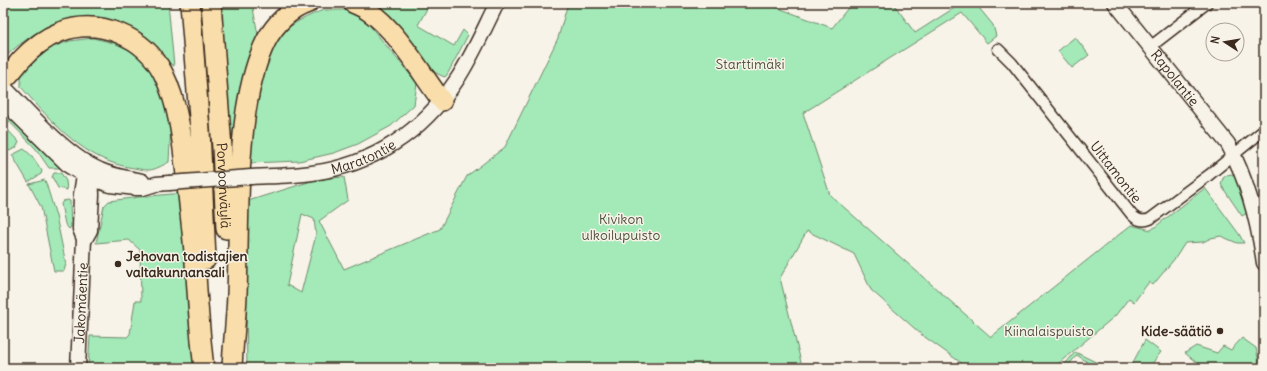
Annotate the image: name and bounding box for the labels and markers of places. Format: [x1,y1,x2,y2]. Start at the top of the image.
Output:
place label: Jehovan todistajien valtakunnansali [126,247,248,281]
marker: Jehovan todistajien valtakunnansali [113,259,123,269]
place label: Kide-säätiö [1141,322,1212,340]
marker: Kide-säätiö [1215,326,1225,336]

